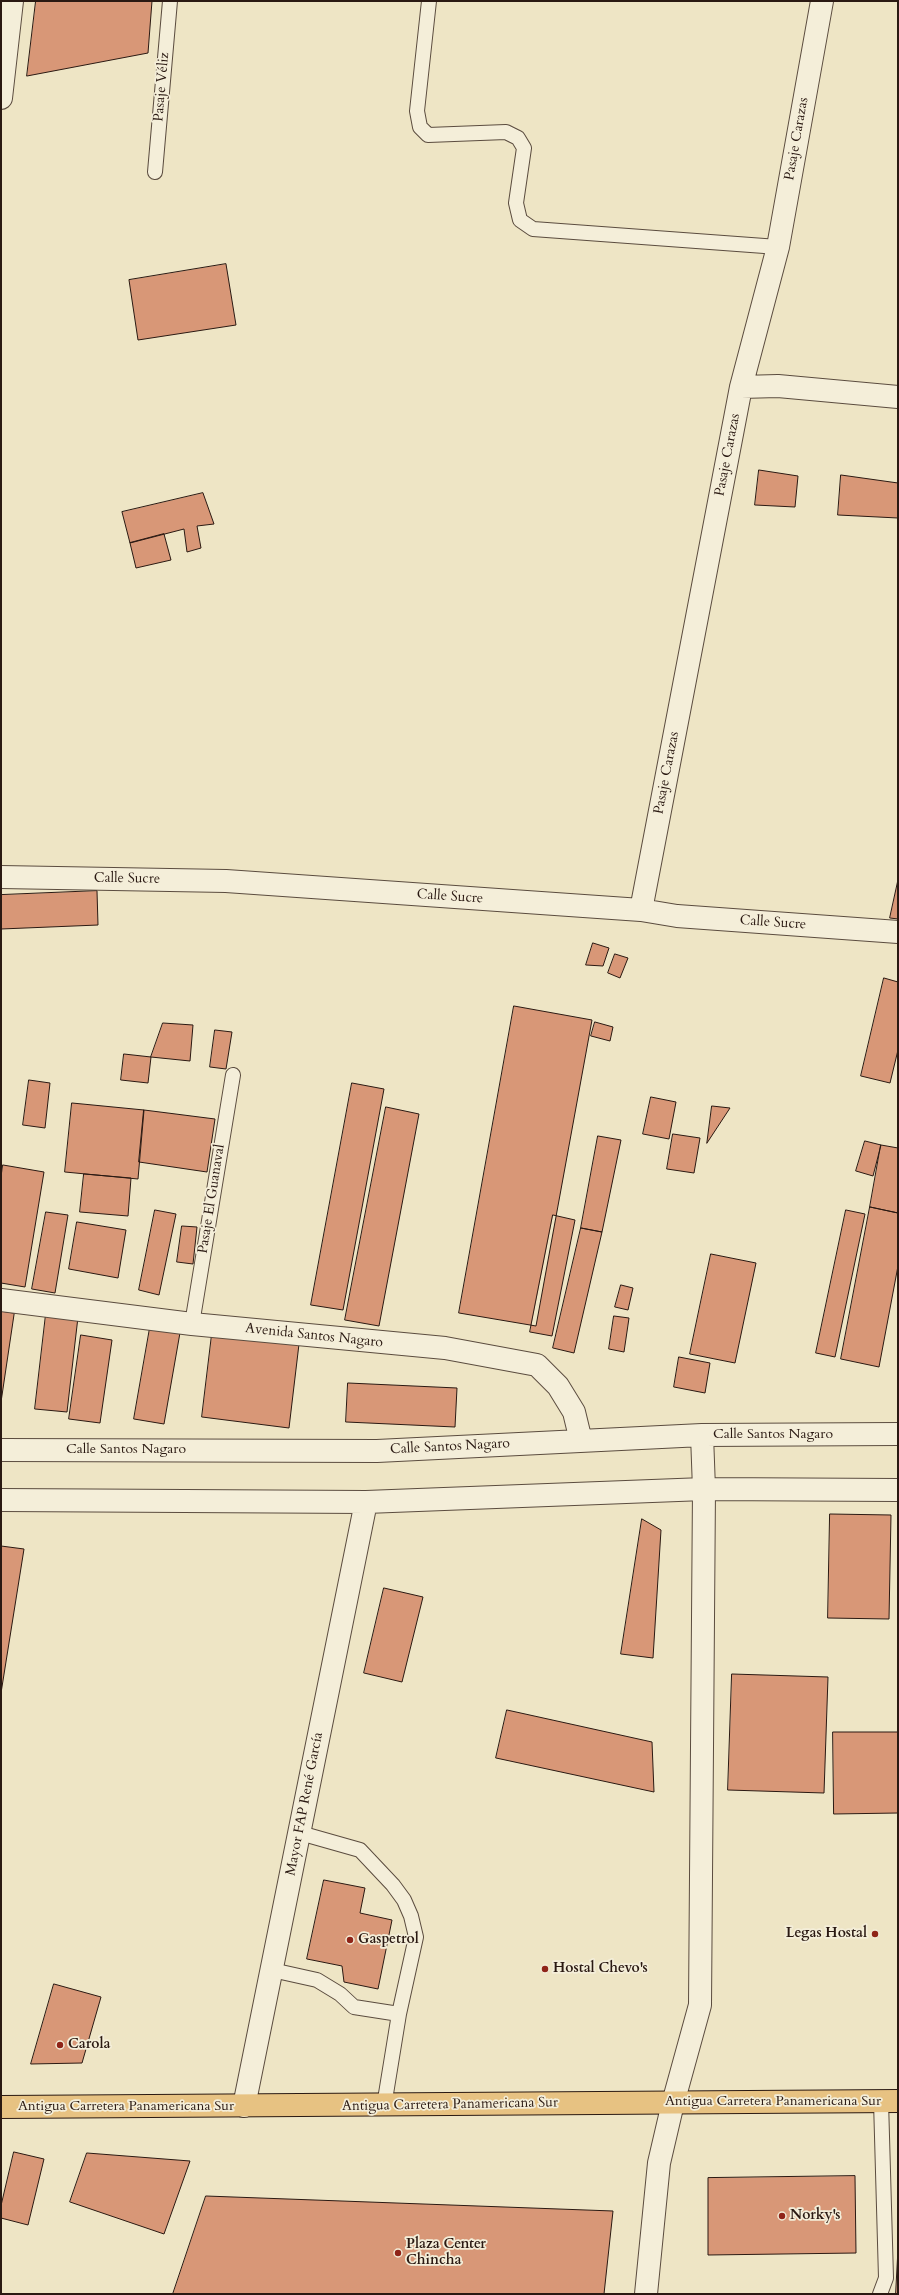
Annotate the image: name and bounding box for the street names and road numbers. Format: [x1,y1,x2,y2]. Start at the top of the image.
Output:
street label: Pasaje Véliz [151,52,173,122]
street label: Pasaje Carazas [781,96,813,182]
street label: Pasaje Carazas [712,412,744,498]
street label: Pasaje Carazas [651,730,683,816]
street label: Calle Sucre [94,870,160,888]
street label: Calle Sucre [416,886,484,908]
street label: Calle Sucre [739,912,807,934]
street label: Pasaje El Guanaval [195,1143,229,1255]
street label: Avenida Santos Nagaro [244,1320,384,1352]
street label: Calle Santos Nagaro [713,1427,833,1443]
street label: Calle Santos Nagaro [390,1435,510,1459]
street label: Calle Santos Nagaro [66,1442,186,1458]
street label: Mayor FAP René García [283,1731,327,1877]
street label: Antigua Carretera Panamericana Sur [665,2094,881,2110]
street label: Antigua Carretera Panamericana Sur [342,2095,558,2115]
street label: Antigua Carretera Panamericana Sur [18,2099,234,2115]

